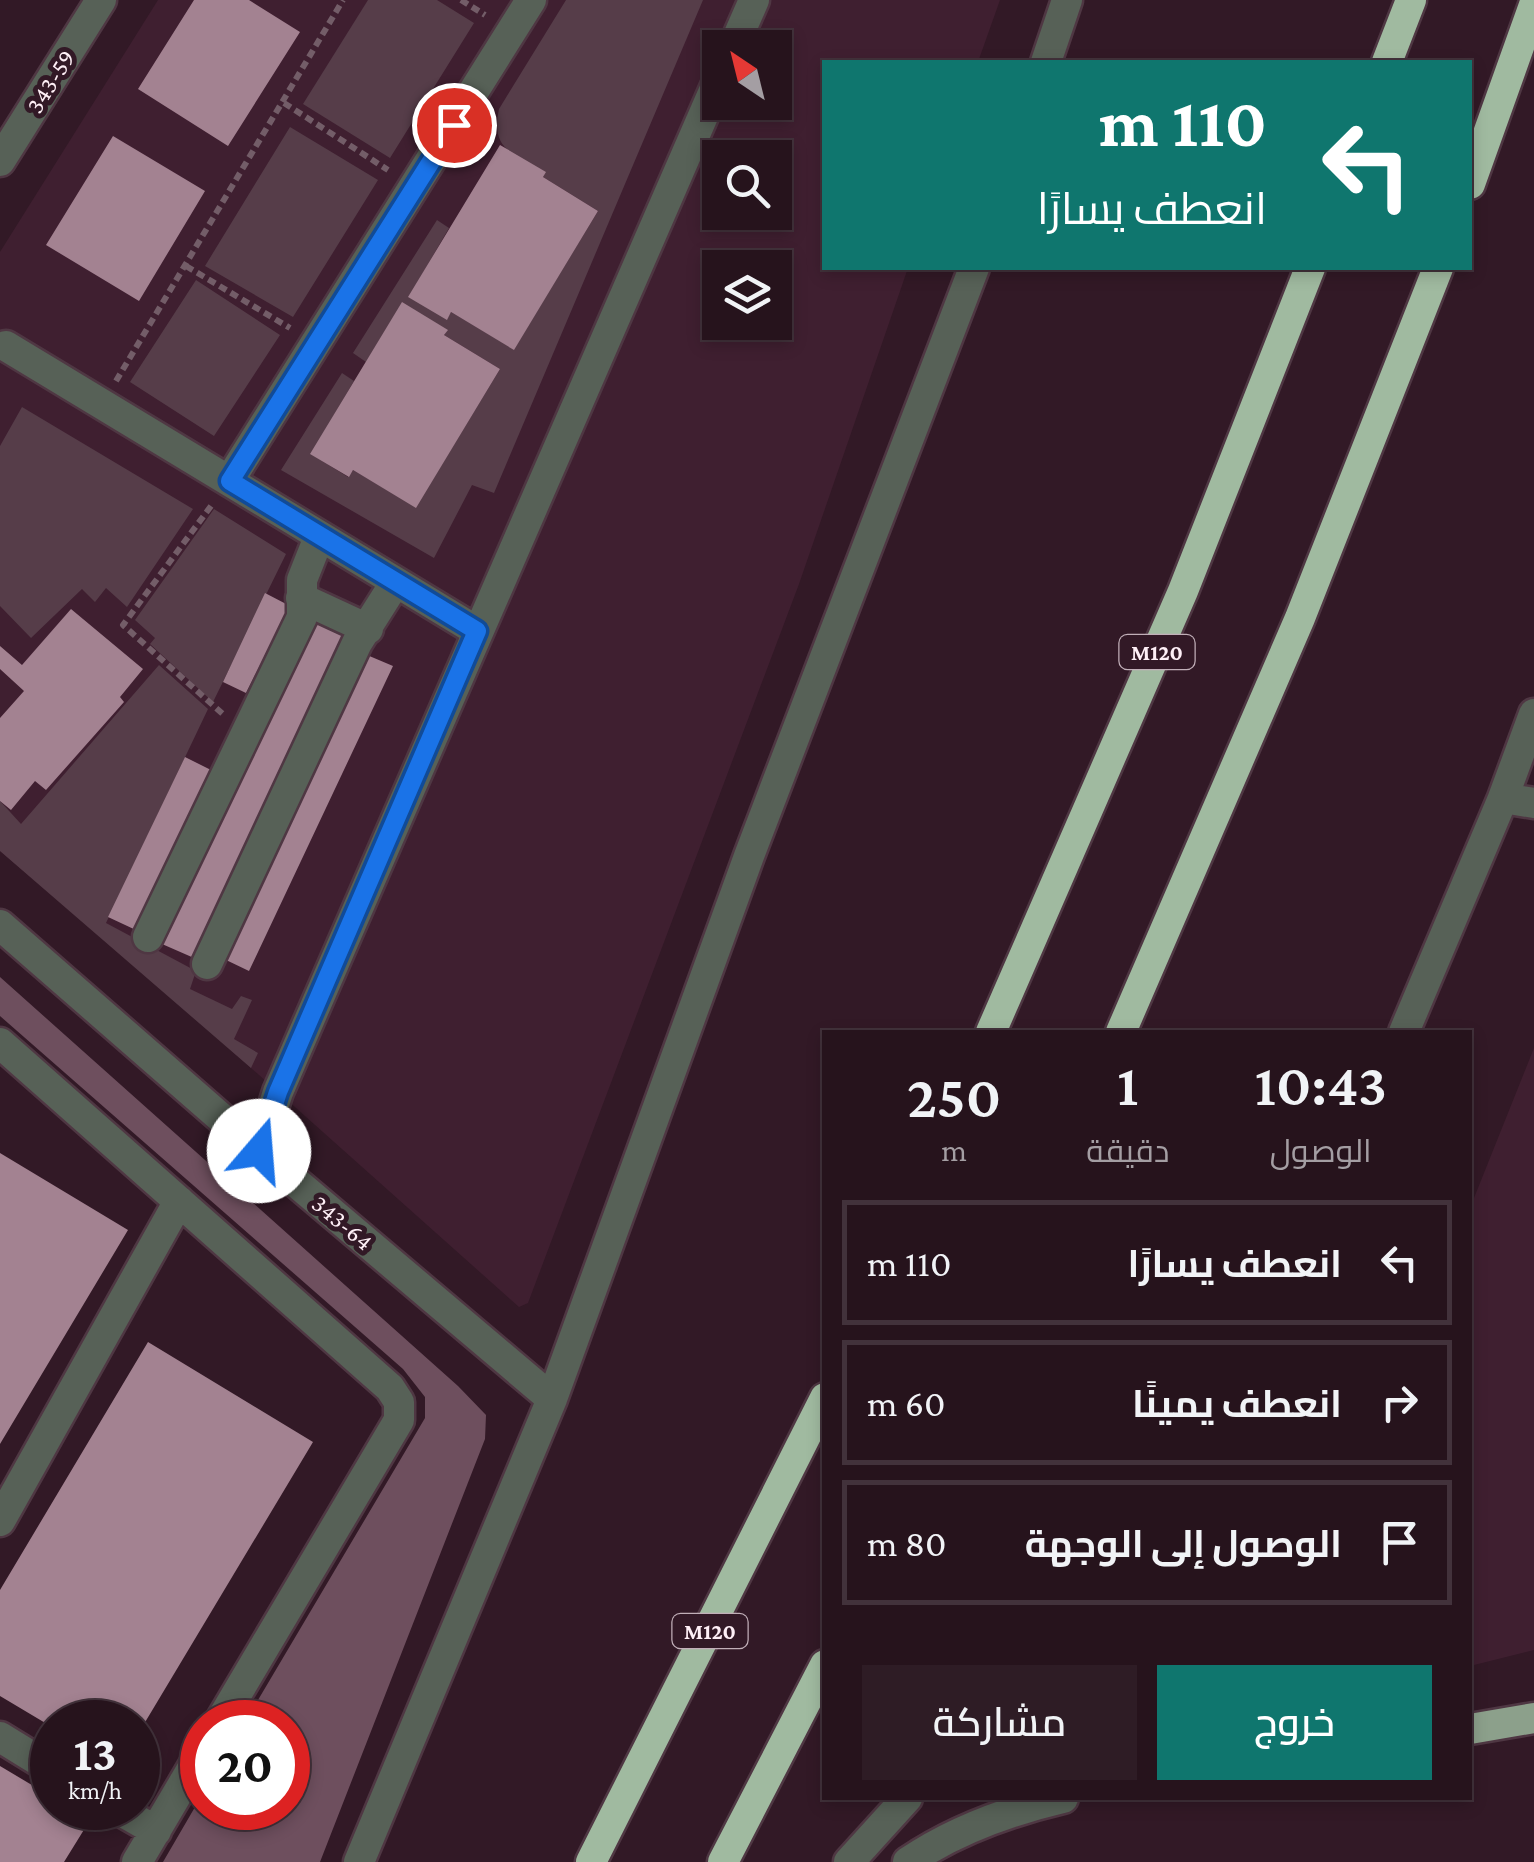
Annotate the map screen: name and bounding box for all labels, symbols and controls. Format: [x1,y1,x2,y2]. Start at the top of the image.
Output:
north arrow [702,30,792,120]
map controls [702,30,792,340]
street label: 343-59 [21,45,80,118]
pin [412,83,497,168]
text: 110 m [1099,83,1267,161]
icon: arrive [427,98,482,153]
icon: left [1302,100,1432,230]
button: search [702,140,792,230]
text: انعطف يسارًا [1037,184,1267,234]
button: layers [702,250,792,340]
road number: M120 [1120,635,1194,669]
text: 1 [1117,1051,1139,1118]
text: 10:43 [1254,1051,1387,1118]
text: 250 [907,1063,1001,1130]
position arrow [207,1099,311,1203]
text: m [941,1132,967,1168]
text: دقيقة [1086,1133,1169,1169]
text: الوصول [1270,1133,1372,1169]
street label: 343-64 [307,1189,378,1255]
icon: left [1372,1235,1427,1290]
text: 110 m [867,1242,951,1284]
text: انعطف يسارًا [1127,1243,1342,1285]
icon: right [1372,1375,1427,1430]
text: 60 m [867,1382,945,1424]
text: انعطف يمينًا [1132,1383,1342,1425]
icon: arrive [1372,1515,1427,1570]
text: 80 m [867,1522,947,1564]
text: الوصول إلى الوجهة [1025,1523,1342,1565]
road number: M120 [672,1614,748,1648]
button: مشاركة [862,1665,1137,1780]
button: خروج [1157,1665,1432,1780]
speed limit sign: 20 [180,1700,310,1830]
text: 13 [73,1725,117,1781]
text: km/h [68,1777,122,1804]

